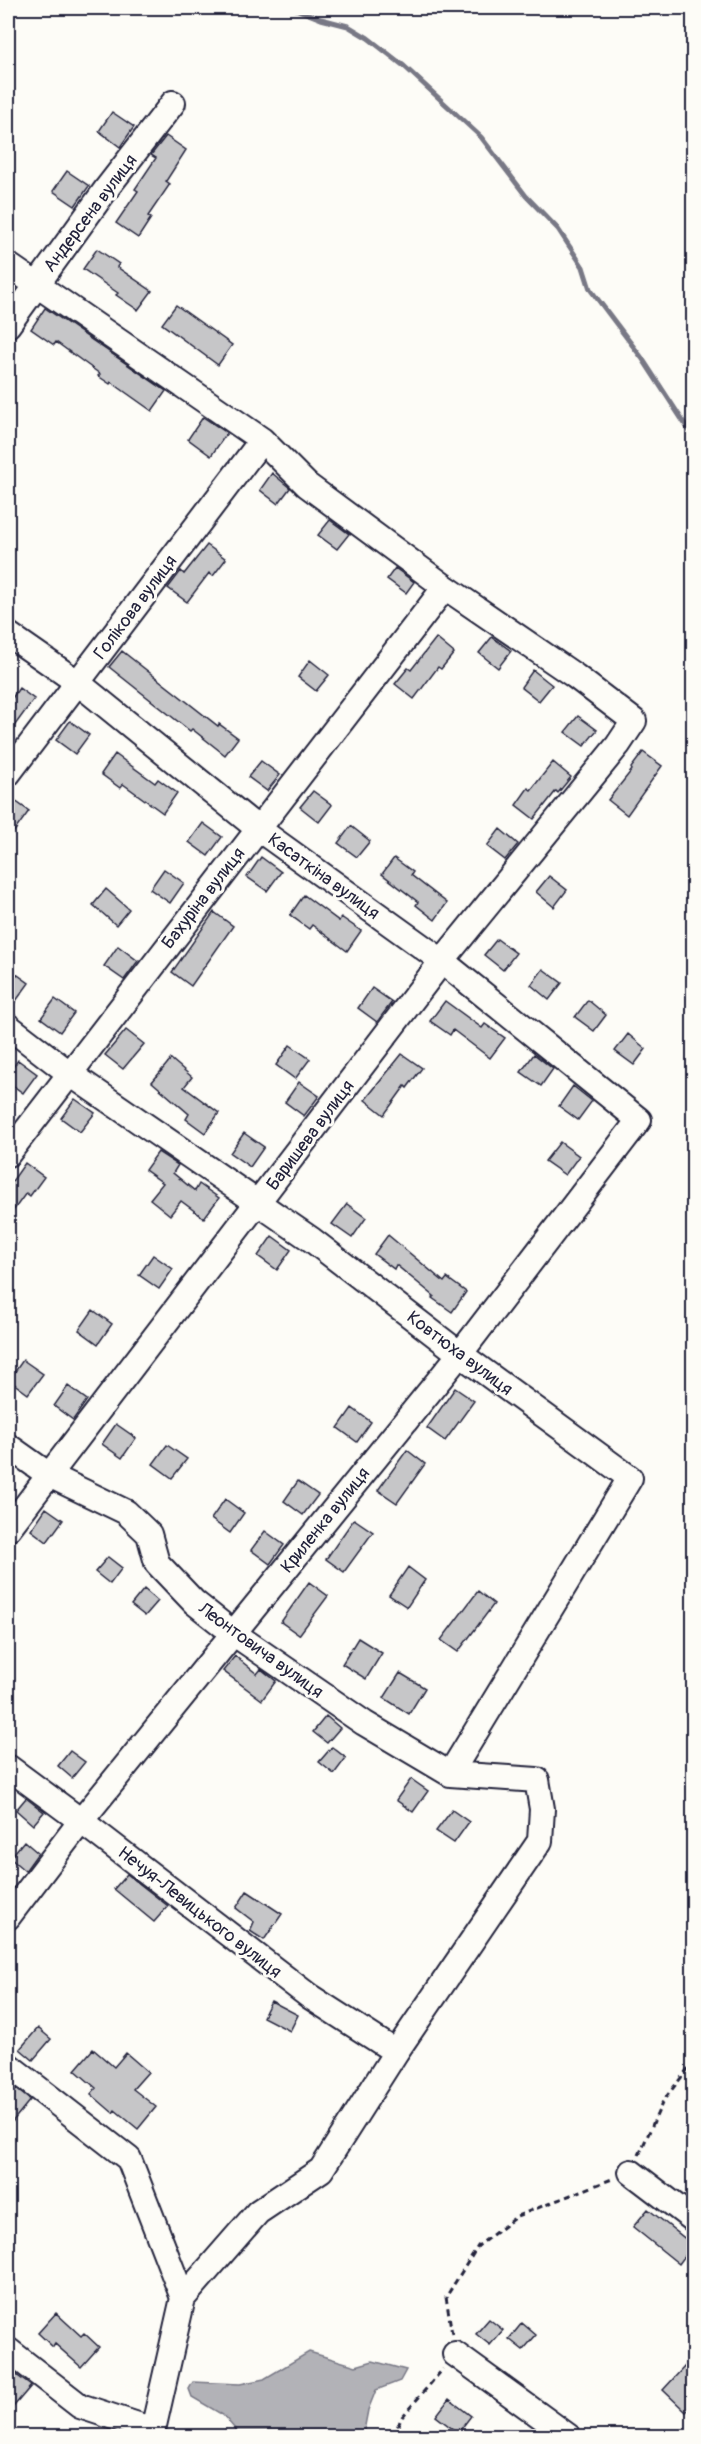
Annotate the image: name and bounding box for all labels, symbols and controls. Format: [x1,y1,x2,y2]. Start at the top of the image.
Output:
street label: Андерсена вулиця [39,150,142,277]
street label: Голікова вулиця [89,551,182,664]
street label: Касаткіна вулиця [263,828,384,925]
street label: Бахуріна вулиця [157,843,250,954]
street label: Баришева вулиця [261,1076,359,1195]
street label: Ковтюха вулиця [402,1306,517,1401]
street label: Криленка вулиця [276,1463,375,1578]
street label: Леонтовича вулиця [193,1597,328,1704]
street label: Нечуя-Левицького вулиця [113,1841,286,1984]

